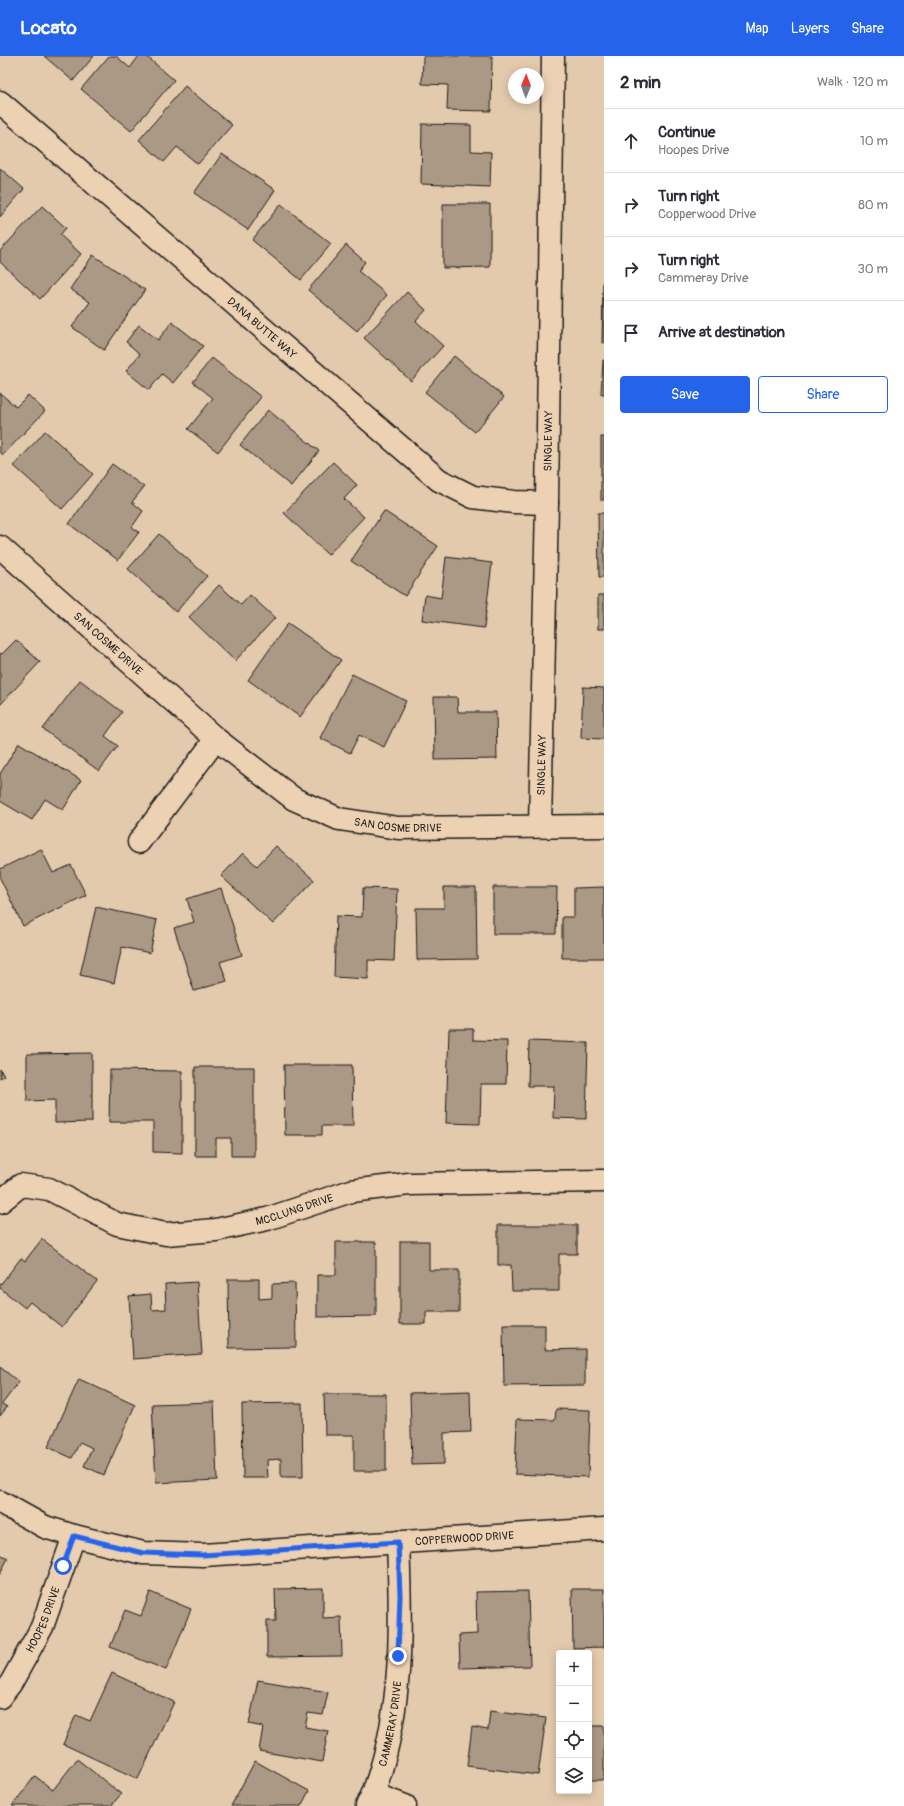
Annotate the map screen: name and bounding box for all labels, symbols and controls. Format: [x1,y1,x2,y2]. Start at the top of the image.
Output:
text: Locato [20,16,77,40]
text: Map [746,20,769,37]
text: Layers [791,20,829,37]
text: Share [851,20,884,37]
north arrow [508,68,544,104]
text: 2 min [620,72,661,93]
text: Walk · 120 m [817,74,888,90]
text: Continue [658,123,716,142]
icon: ahead [620,130,642,152]
text: 10 m [860,133,888,149]
text: Hoopes Drive [658,142,729,158]
text: Turn right [658,187,719,206]
icon: right [620,194,642,216]
text: 80 m [858,197,888,213]
text: Copperwood Drive [658,206,756,222]
text: Turn right [658,251,719,270]
icon: right [620,258,642,280]
text: 30 m [858,261,888,277]
text: Cammeray Drive [658,270,748,286]
street label: DANA BUTTE WAY [225,295,300,362]
icon: arrive [620,322,642,344]
text: Arrive at destination [658,323,785,342]
button: Save [620,376,750,413]
button: Share [758,376,888,413]
street label: SINGLE WAY [541,410,555,472]
street label: SAN COSME DRIVE [71,610,145,678]
street label: SINGLE WAY [535,734,549,796]
street label: SAN COSME DRIVE [353,815,442,835]
street label: MCCLUNG DRIVE [254,1191,335,1228]
street label: COPPERWOOD DRIVE [415,1529,515,1548]
route start [54,1557,72,1575]
street label: HOOPES DRIVE [23,1585,63,1655]
route end [389,1647,407,1665]
map controls [556,1650,592,1794]
button: + [556,1650,592,1686]
street label: CAMMERAY DRIVE [376,1680,404,1768]
button: − [556,1686,592,1722]
button: locate [556,1722,592,1758]
button: layers [556,1758,592,1794]

